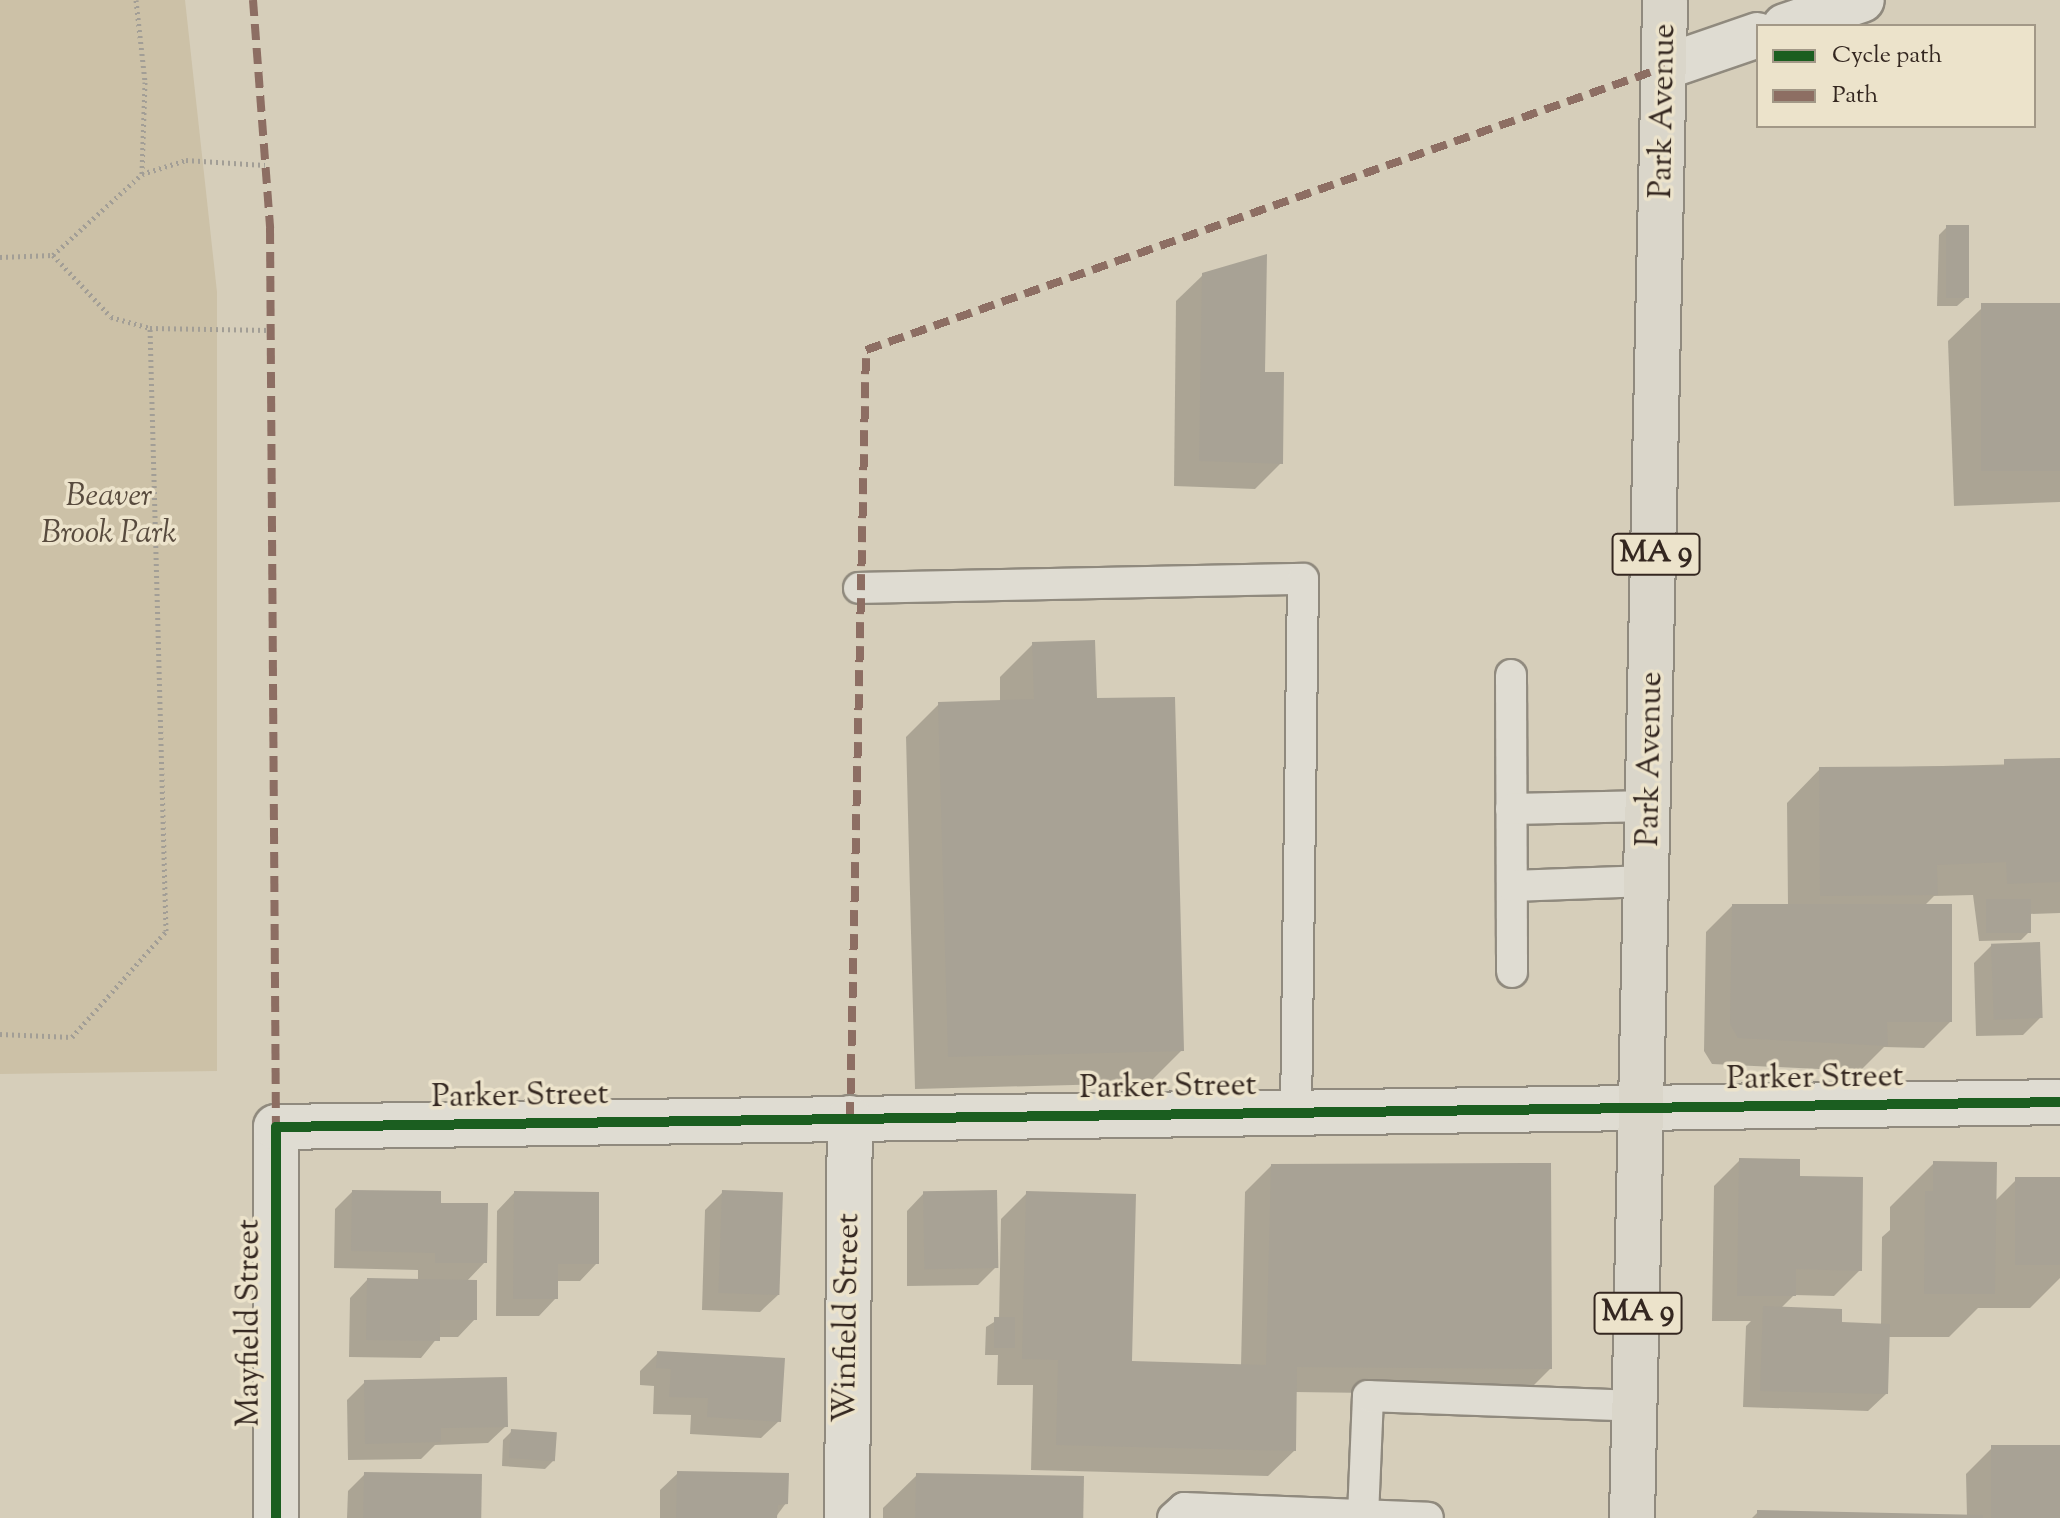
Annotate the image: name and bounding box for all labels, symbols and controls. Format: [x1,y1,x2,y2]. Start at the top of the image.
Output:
street label: Park Avenue [1643,23,1685,199]
legend [1756,24,2036,128]
text: Cycle path [1832,39,1942,73]
text: Path [1832,79,1878,113]
park label: Beaver Brook Park [41,479,177,554]
road number: MA 9 [1610,528,1702,580]
street label: Park Avenue [1630,671,1672,847]
street label: Parker Street [1726,1058,1904,1100]
street label: Parker Street [1079,1067,1257,1109]
street label: Parker Street [431,1076,609,1118]
street label: Winfield Street [827,1213,869,1423]
street label: Mayfield Street [231,1219,269,1427]
road number: MA 9 [1592,1287,1684,1339]

